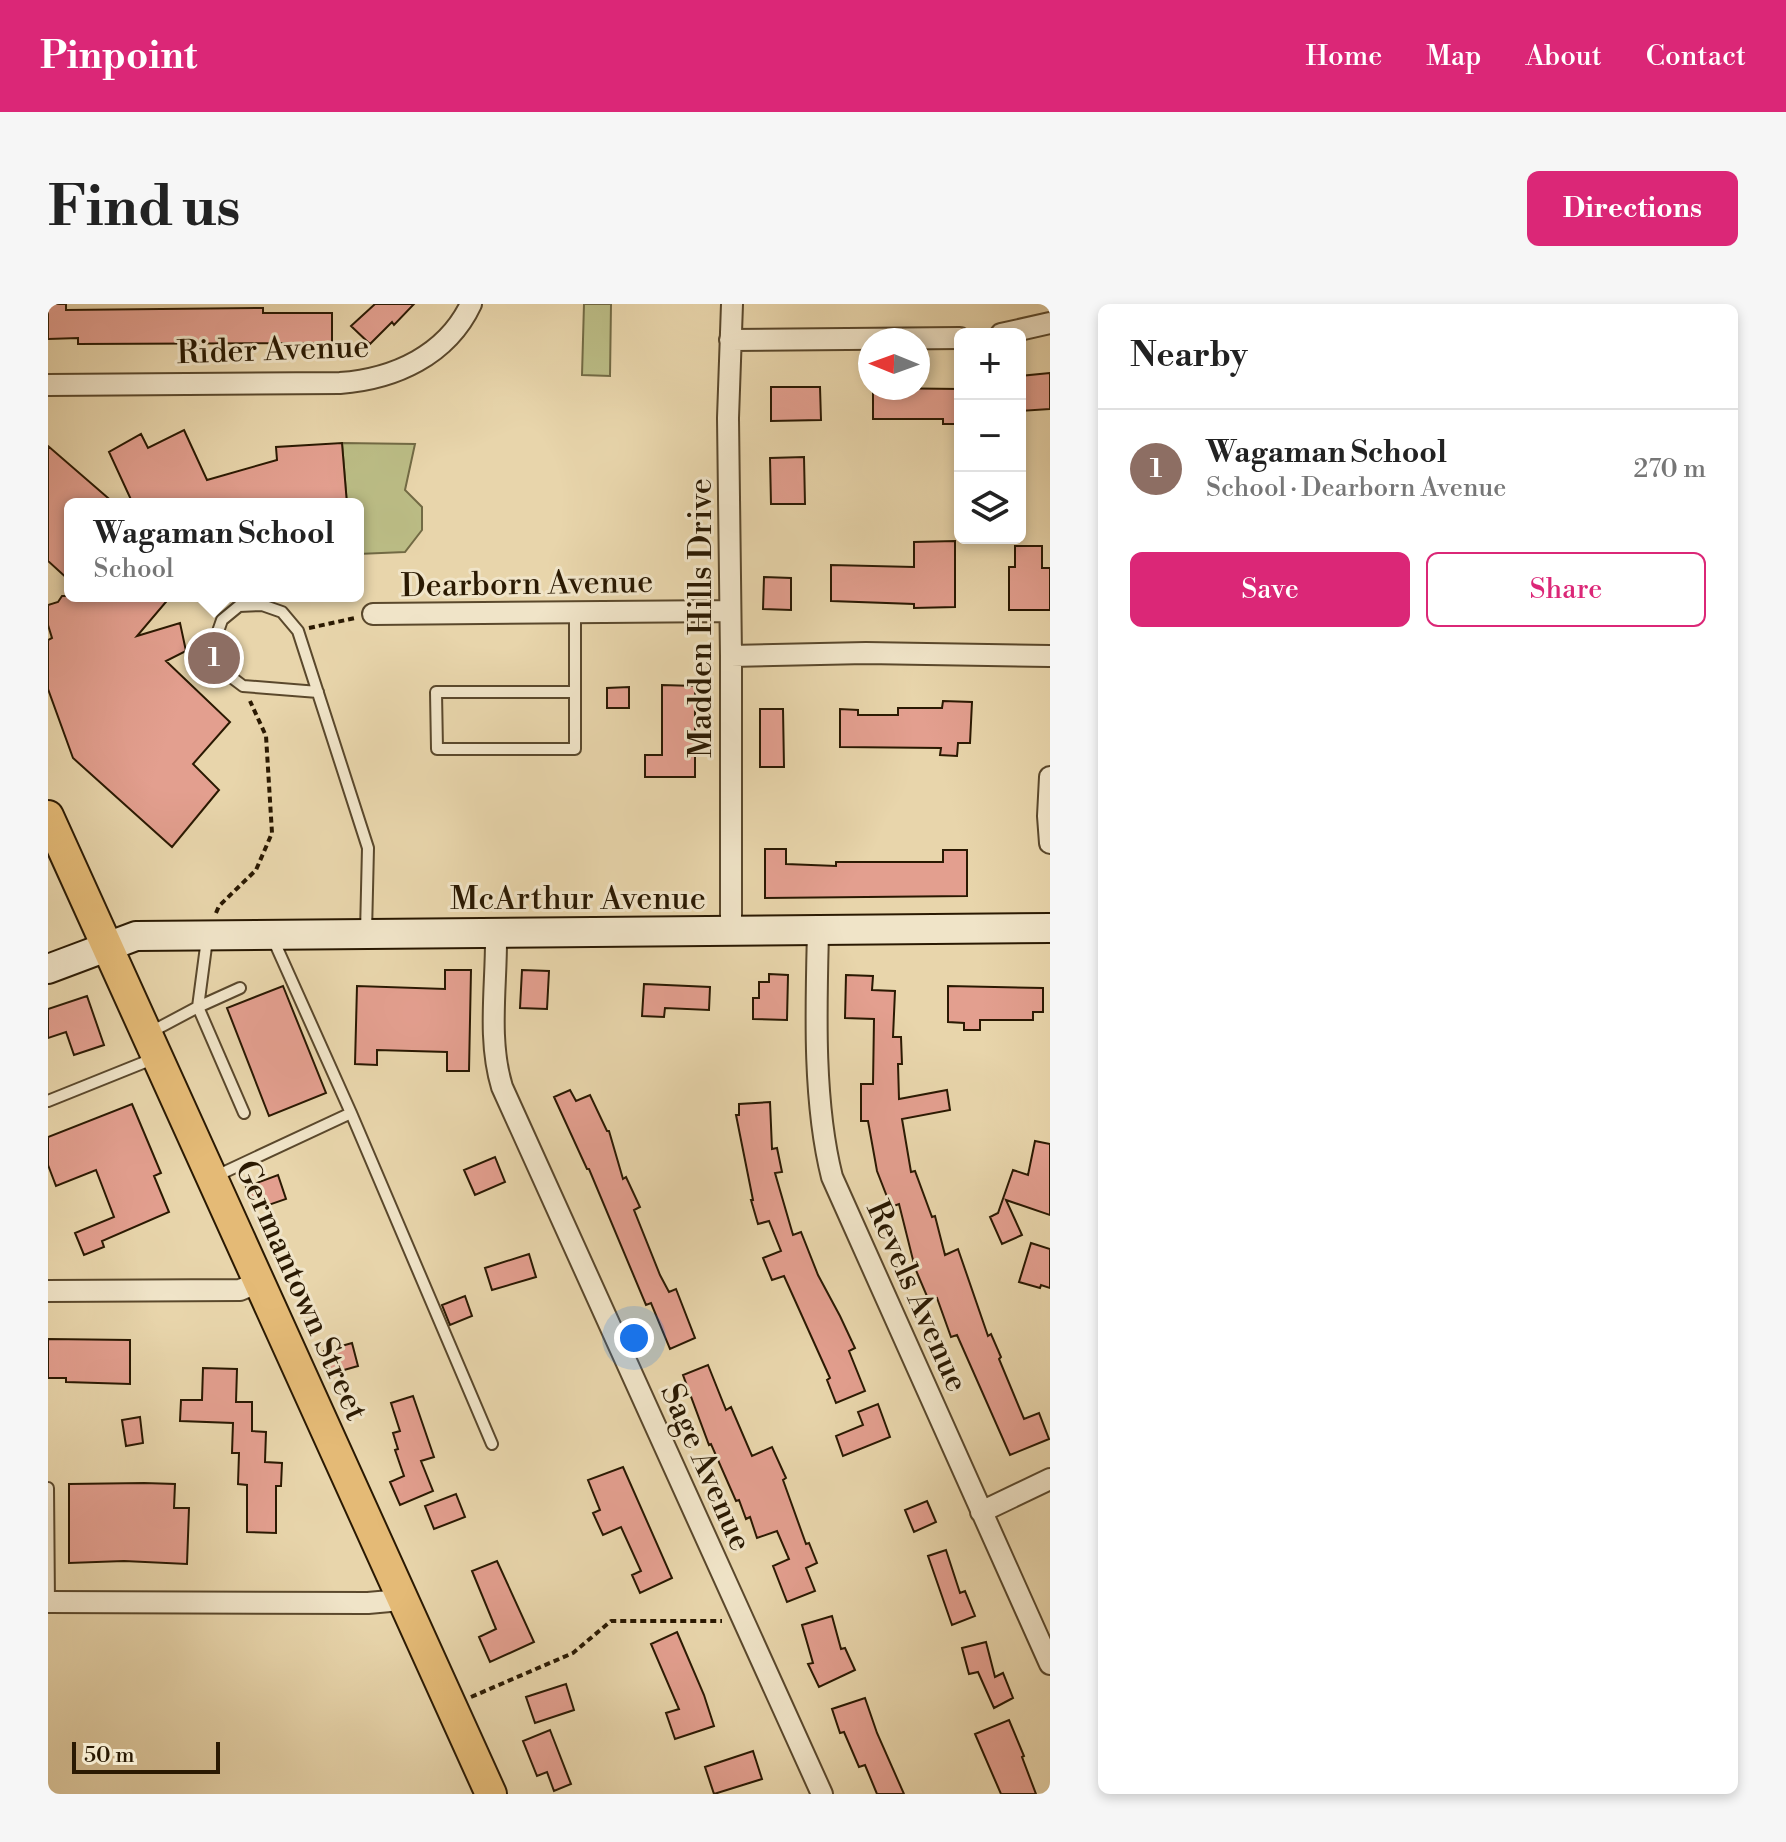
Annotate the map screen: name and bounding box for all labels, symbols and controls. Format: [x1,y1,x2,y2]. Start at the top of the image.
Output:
text: Pinpoint [40,33,197,80]
text: Home [1306,39,1382,74]
text: Map [1426,39,1481,74]
text: About [1525,39,1602,74]
text: Contact [1646,39,1746,74]
button: Directions [1527,171,1738,246]
text: Find us [48,173,241,243]
street label: Rider Avenue [176,327,370,373]
north arrow [858,328,930,400]
map controls [954,328,1026,544]
button: + [954,328,1026,400]
text: Nearby [1130,335,1248,377]
button: − [954,400,1026,472]
text: Wagaman School [1206,434,1447,472]
text: 1 [1150,453,1162,485]
text: 270 m [1633,453,1706,485]
button: layers [954,472,1026,544]
text: School · Dearborn Avenue [1206,472,1506,504]
street label: Madden Hills Drive [681,478,721,758]
popup [64,498,364,602]
text: Wagaman School [94,515,334,553]
button: Save [1130,552,1410,627]
button: Share [1426,552,1706,627]
text: School [94,553,174,585]
street label: Dearborn Avenue [400,562,654,606]
pin: 1 [188,628,240,688]
street label: McArthur Avenue [450,879,706,919]
street label: Germantown Street [226,1154,376,1427]
street label: Revels Avenue [857,1195,977,1398]
your location [614,1318,654,1358]
street label: Sage Avenue [651,1378,761,1557]
scale bar [72,1738,220,1774]
text: 50 m [84,1742,135,1769]

